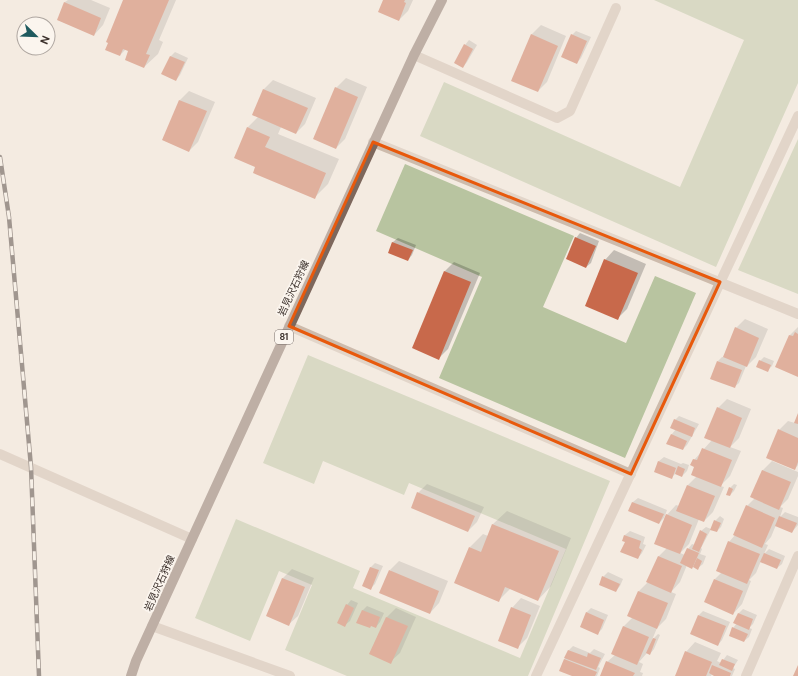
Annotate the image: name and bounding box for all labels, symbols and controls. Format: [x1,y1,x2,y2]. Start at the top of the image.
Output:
north arrow [16,16,56,56]
text: N [37,33,53,46]
street label: 岩見沢石狩線 [275,258,312,318]
road number: 81 [275,330,293,344]
street label: 岩見沢石狩線 [141,553,178,613]

